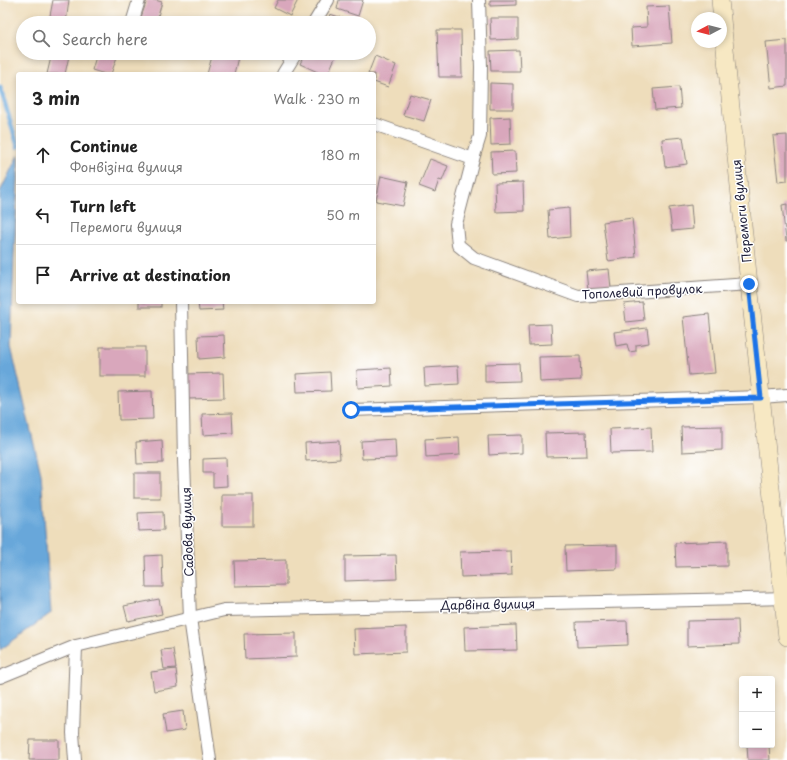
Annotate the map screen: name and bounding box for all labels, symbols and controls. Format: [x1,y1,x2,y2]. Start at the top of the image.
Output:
north arrow [691,12,727,48]
search box [16,16,376,60]
icon: search [30,27,52,49]
text: Search here [62,27,148,50]
text: 3 min [32,85,80,111]
text: Walk · 230 m [273,89,360,108]
text: Continue [70,134,138,157]
icon: ahead [32,144,54,166]
text: 180 m [321,145,360,164]
text: Фонвізіна вулиця [70,157,183,176]
street label: Перемоги вулиця [727,159,755,263]
text: Turn left [70,194,136,217]
icon: left [32,204,54,226]
text: 50 m [326,205,360,224]
text: Перемоги вулиця [70,217,182,236]
text: Arrive at destination [70,263,231,286]
icon: arrive [32,264,54,286]
route end [740,275,758,293]
street label: Тополевий провулок [581,279,704,303]
route start [342,401,360,419]
street label: Садова вулиця [176,487,198,577]
street label: Дарвіна вулиця [440,594,535,614]
map controls [739,676,775,748]
button: + [739,676,775,712]
button: − [739,712,775,748]

